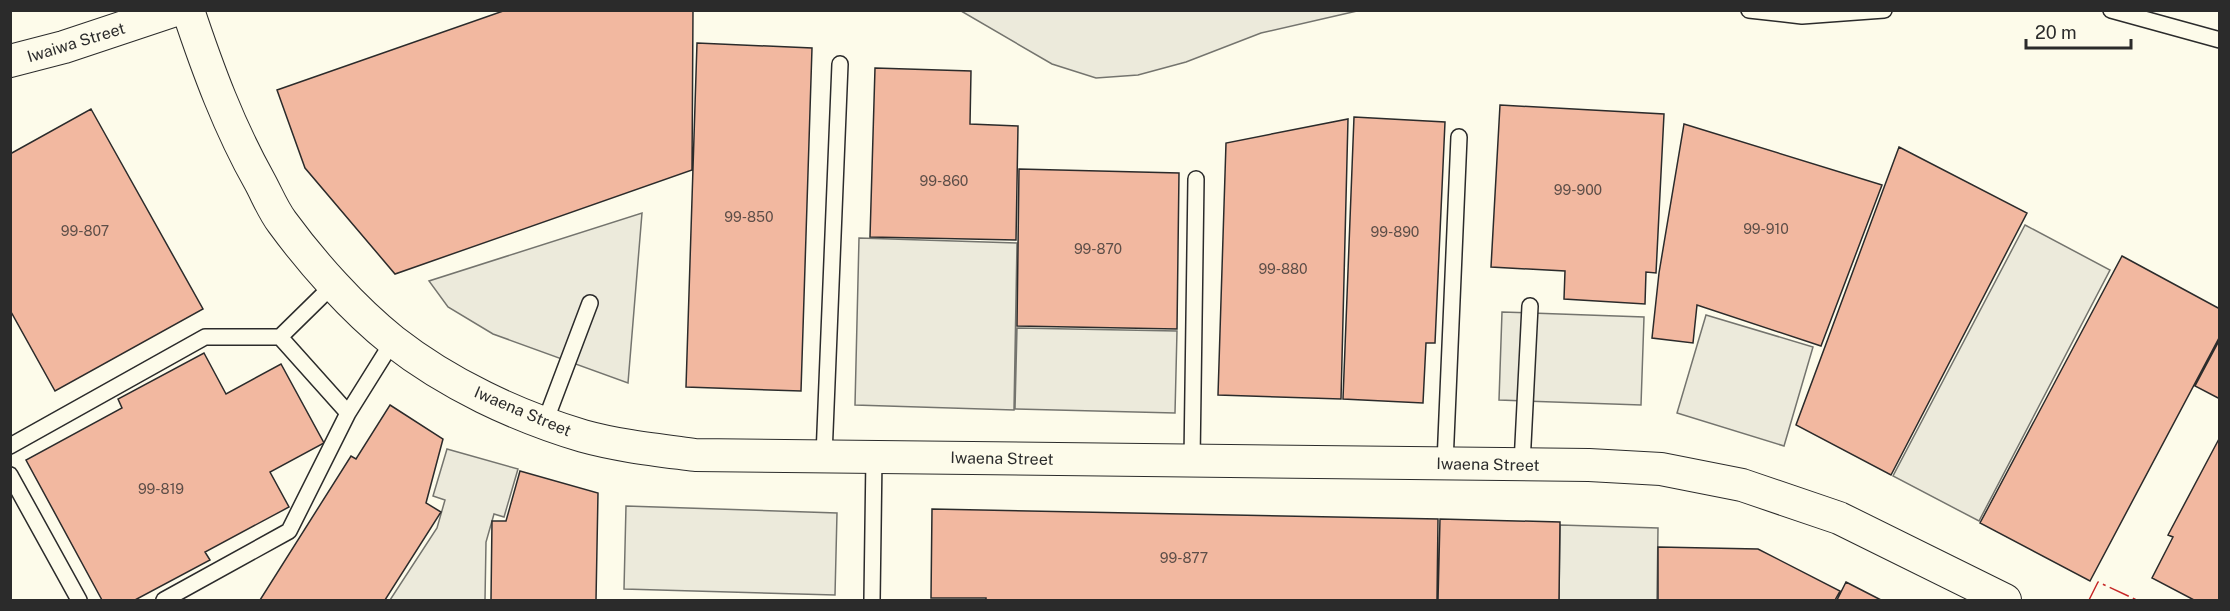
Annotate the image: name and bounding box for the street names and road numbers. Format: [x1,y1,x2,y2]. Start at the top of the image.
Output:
street label: Iwaiwa Street [25,19,127,66]
street label: Iwaena Street [471,383,574,440]
street label: Iwaena Street [950,448,1054,469]
street label: Iwaena Street [1436,454,1540,475]

